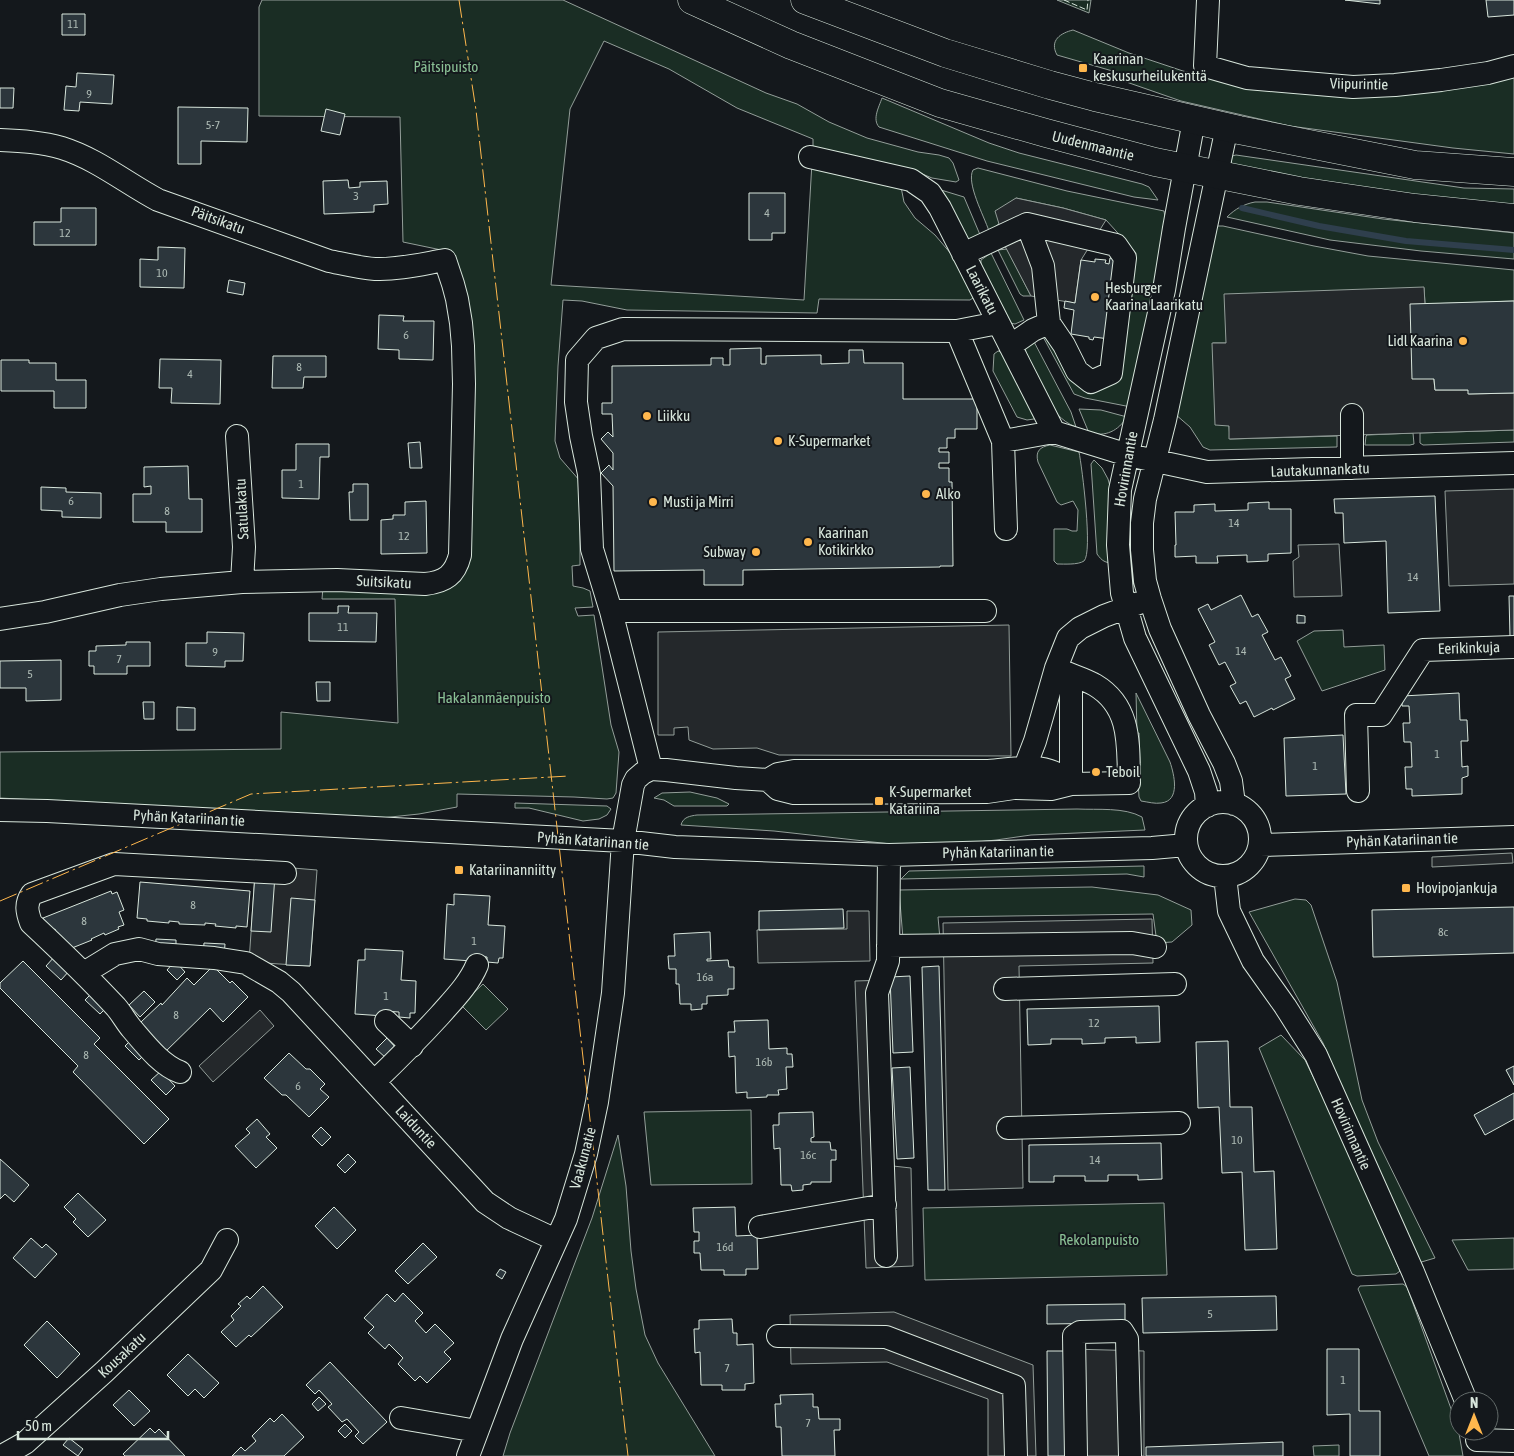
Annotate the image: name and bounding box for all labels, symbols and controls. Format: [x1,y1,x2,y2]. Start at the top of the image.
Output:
house number: 11 [67,17,79,31]
place label: Kaarinan keskusurheilukenttä [1093,50,1207,84]
park label: Päitsipuisto [414,58,478,75]
marker: Kaarinan keskusurheilukenttä [1077,62,1089,74]
street label: Viipurintie [1330,74,1389,93]
house number: 9 [86,87,92,101]
house number: 5-7 [206,118,220,132]
street label: Uudenmaantie [1050,127,1136,164]
house number: 3 [353,189,359,203]
street label: Päitsikatu [189,202,247,237]
house number: 4 [764,206,770,220]
house number: 12 [59,226,71,240]
street label: Laarikatu [963,262,1002,317]
house number: 10 [156,266,168,280]
place label: Hesburger Kaarina Laarikatu [1105,279,1203,313]
marker: Hesburger Kaarina Laarikatu [1089,291,1101,303]
house number: 6 [403,328,409,342]
place label: Lidl Kaarina [1387,332,1453,349]
marker: Lidl Kaarina [1457,335,1469,347]
house number: 8 [296,360,302,374]
house number: 4 [187,367,193,381]
place label: Liikku [657,407,690,424]
marker: Liikku [641,410,653,422]
street label: Hovirinnantie [1110,430,1141,508]
place label: K-Supermarket [788,432,871,449]
marker: K-Supermarket [772,435,784,447]
street label: Lautakunnankatu [1270,459,1370,480]
house number: 1 [298,477,304,491]
street label: Satulakatu [231,478,252,540]
place label: Alko [936,485,961,502]
marker: Alko [920,488,932,500]
place label: Musti ja Mirri [663,493,734,510]
house number: 6 [68,494,74,508]
marker: Musti ja Mirri [647,496,659,508]
house number: 8 [164,504,170,518]
house number: 14 [1228,516,1240,530]
place label: Kaarinan Kotikirkko [818,524,874,558]
house number: 12 [398,529,410,543]
marker: Kaarinan Kotikirkko [802,536,814,548]
place label: Subway [704,543,746,560]
marker: Subway [750,546,762,558]
house number: 14 [1407,570,1419,584]
street label: Suitsikatu [356,572,412,591]
house number: 11 [337,620,349,634]
street label: Eerikinkuja [1438,638,1500,657]
house number: 14 [1235,644,1247,658]
house number: 9 [212,645,218,659]
house number: 7 [116,652,122,666]
house number: 5 [27,667,33,681]
park label: Hakalanmäenpuisto [437,689,551,706]
house number: 1 [1434,747,1440,761]
house number: 1 [1312,759,1318,773]
place label: Teboil [1106,763,1140,780]
marker: Teboil [1090,766,1102,778]
place label: K-Supermarket Katariina [889,783,972,817]
marker: K-Supermarket Katariina [873,795,885,807]
street label: Pyhän Katariinan tie [133,806,246,829]
street label: Pyhän Katariinan tie [537,828,650,853]
street label: Pyhän Katariinan tie [1346,829,1458,850]
street label: Pyhän Katariinan tie [942,842,1054,861]
place label: Katariinanniitty [469,861,556,878]
marker: Katariinanniitty [453,864,465,876]
place label: Hovipojankuja [1416,879,1497,896]
marker: Hovipojankuja [1400,882,1412,894]
house number: 8 [190,898,196,912]
house number: 8 [81,914,87,928]
house number: 8c [1438,925,1449,939]
house number: 1 [471,934,477,948]
house number: 16a [697,970,713,984]
house number: 1 [383,989,389,1003]
house number: 8 [173,1008,179,1022]
house number: 12 [1088,1016,1100,1030]
house number: 8 [83,1048,89,1062]
house number: 16b [756,1055,773,1069]
house number: 6 [295,1079,301,1093]
street label: Hovirinnantie [1328,1095,1375,1172]
street label: Laiduntie [392,1102,441,1152]
street label: Vaakunatie [566,1125,599,1191]
house number: 10 [1231,1133,1243,1147]
house number: 16c [800,1148,816,1162]
house number: 14 [1089,1153,1101,1167]
park label: Rekolanpuisto [1059,1231,1139,1248]
house number: 16d [717,1240,733,1254]
house number: 5 [1207,1307,1213,1321]
street label: Kousakatu [94,1328,149,1381]
house number: 7 [724,1361,730,1375]
house number: 1 [1340,1373,1346,1387]
north arrow [1449,1391,1499,1441]
text: N [1470,1395,1478,1411]
scale bar [18,1408,168,1440]
house number: 7 [805,1416,811,1430]
text: 50 m [25,1417,52,1434]

